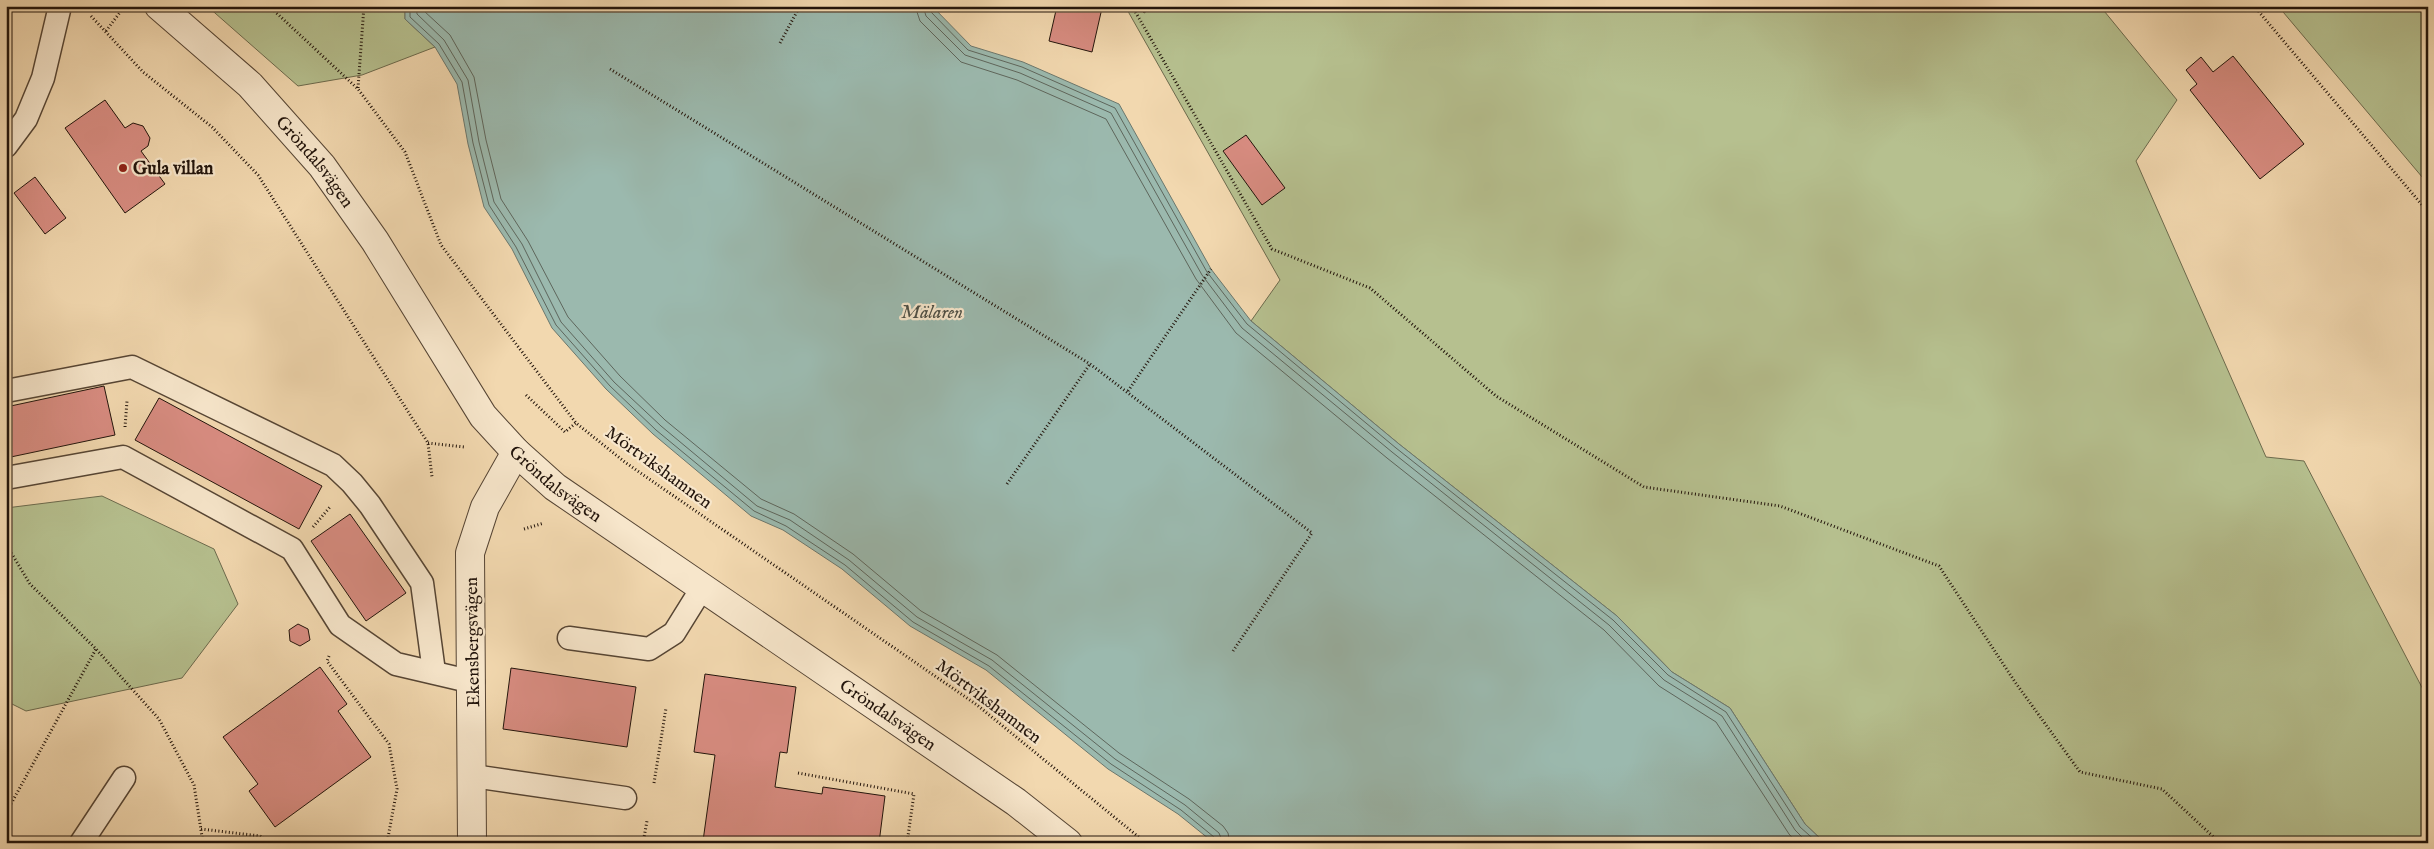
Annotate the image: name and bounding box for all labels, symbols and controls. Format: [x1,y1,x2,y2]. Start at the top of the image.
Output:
street label: Gröndalsvägen [270,112,358,213]
place label: Gula villan [133,158,214,181]
marker: Gula villan [117,162,129,174]
water label: Mälaren [901,301,963,325]
street label: Mörtvikshamnen [600,422,716,515]
street label: Gröndalsvägen [503,441,606,529]
street label: Ekensbergsvägen [461,576,486,707]
street label: Mörtvikshamnen [931,655,1046,750]
street label: Gröndalsvägen [834,675,940,757]

